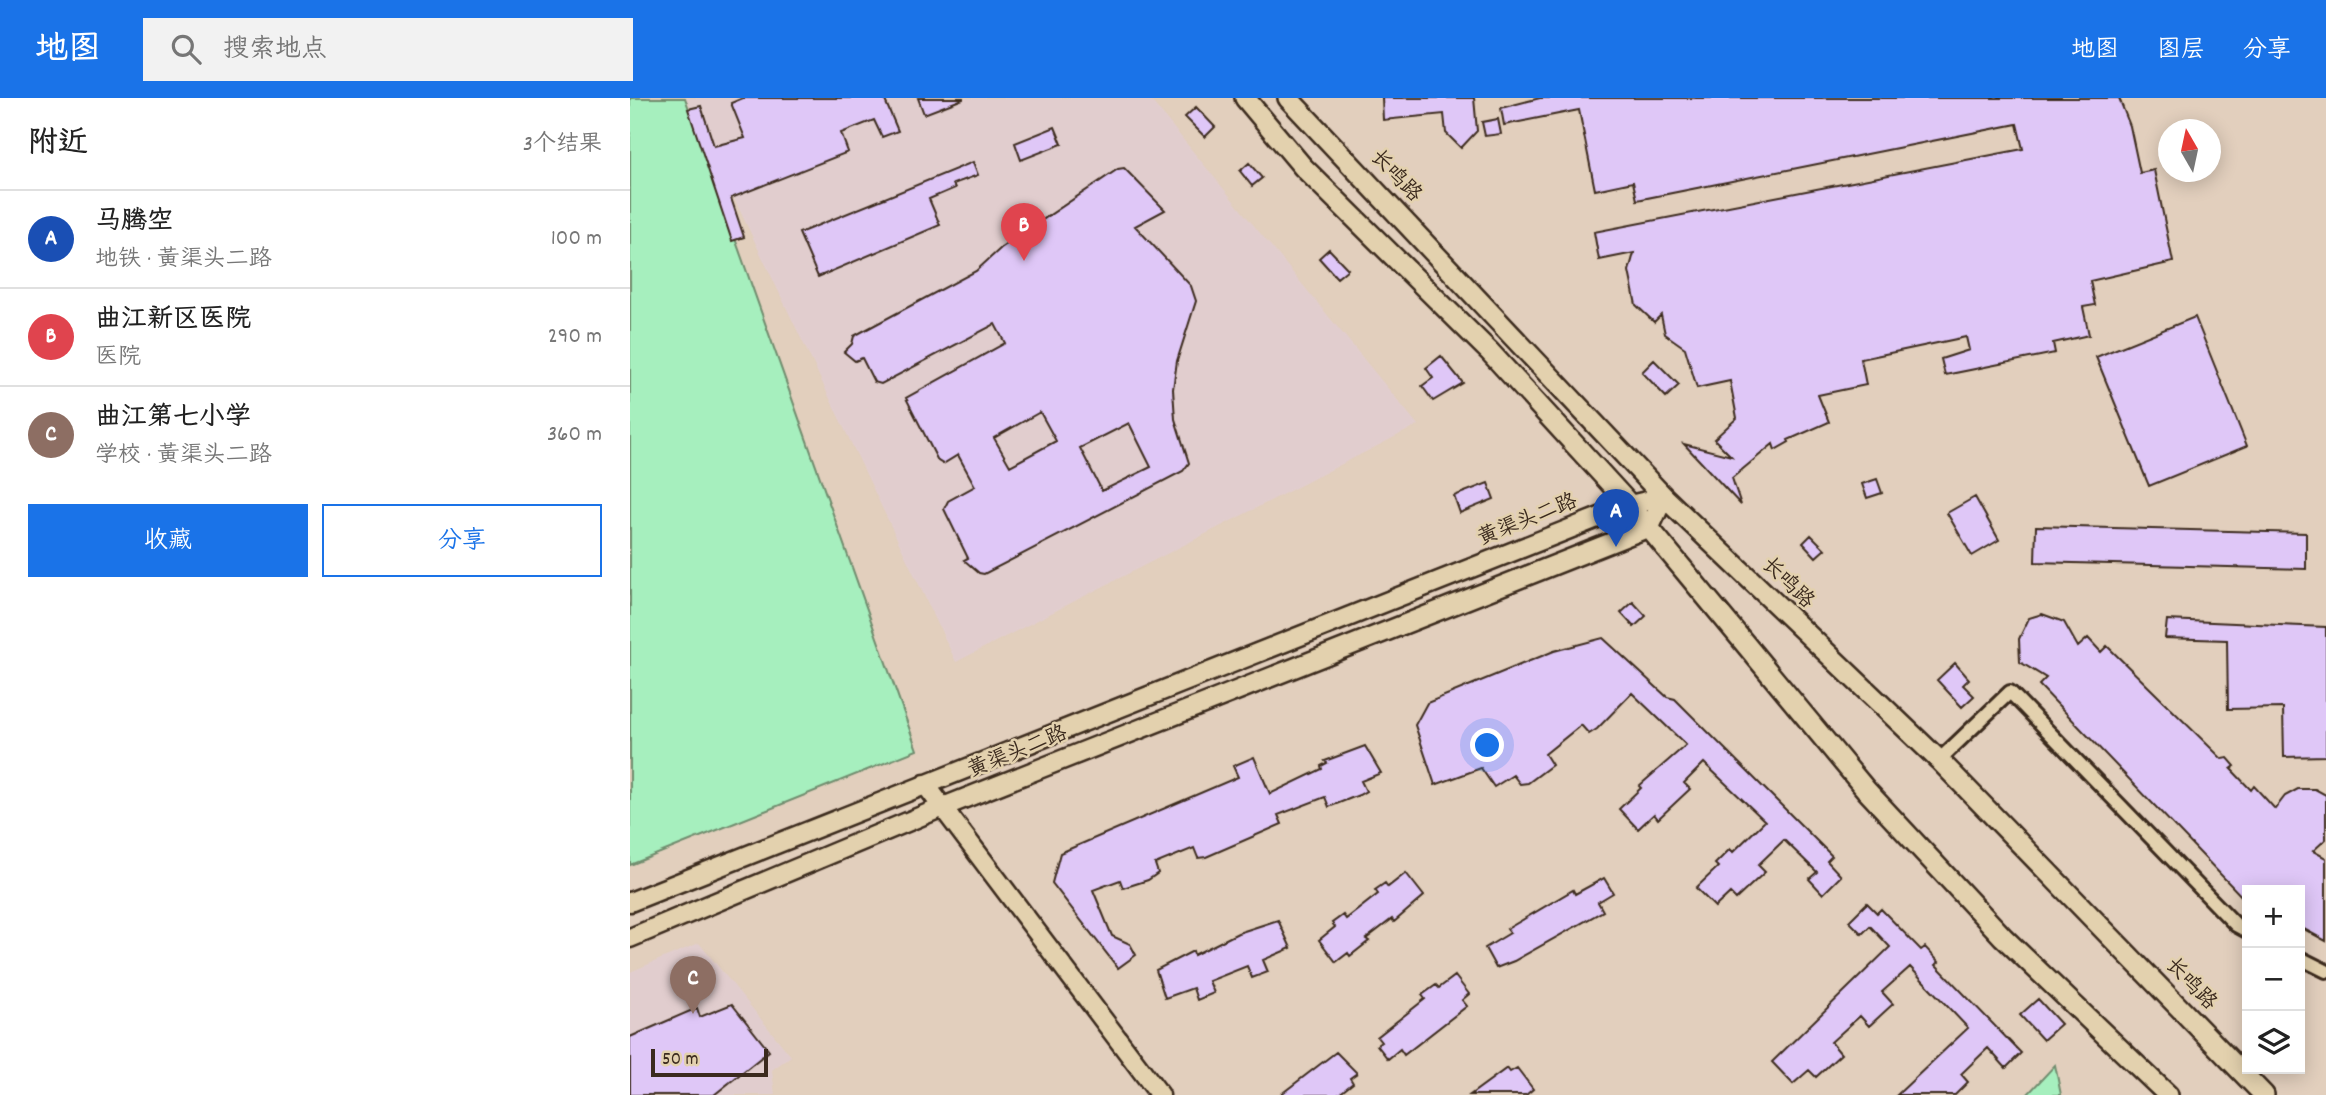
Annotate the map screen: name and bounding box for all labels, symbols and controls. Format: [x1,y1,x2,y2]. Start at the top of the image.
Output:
search box [143,18,633,81]
text: 地图 [35,28,101,75]
icon: search [167,30,205,68]
text: 搜索地点 [223,32,327,69]
text: 地图 [2071,34,2119,68]
text: 图层 [2157,34,2205,68]
text: 分享 [2243,34,2291,68]
north arrow [2158,119,2221,182]
text: 附近 [28,124,88,167]
text: 3个结果 [523,129,602,162]
street label: 长鸣路 [1362,144,1428,210]
pin: B [1001,203,1047,261]
text: 马腾空 [95,204,173,241]
text: A [45,223,57,256]
text: 100 m [551,223,602,256]
text: 地铁 · 黄渠头二路 [95,244,272,277]
text: 曲江新区医院 [95,302,251,339]
text: B [46,321,56,354]
text: 290 m [548,321,602,354]
text: 医院 [95,342,141,375]
text: 曲江第七小学 [95,400,251,437]
text: C [45,419,57,452]
text: 360 m [547,419,602,452]
text: 学校 · 黄渠头二路 [95,440,272,473]
street label: 黄渠头二路 [1474,487,1582,555]
pin: A [1593,489,1639,547]
button: 收藏 [28,504,308,577]
button: 分享 [322,504,602,577]
street label: 长鸣路 [1754,551,1820,617]
street label: 黄渠头二路 [964,719,1072,787]
your location [1470,728,1504,762]
map controls [2242,885,2305,1074]
button: + [2242,885,2305,948]
button: − [2242,948,2305,1011]
street label: 长鸣路 [2157,952,2223,1018]
pin: C [670,956,716,1014]
button: layers [2242,1011,2305,1074]
scale bar [651,1046,768,1078]
text: 50 m [662,1047,699,1074]

